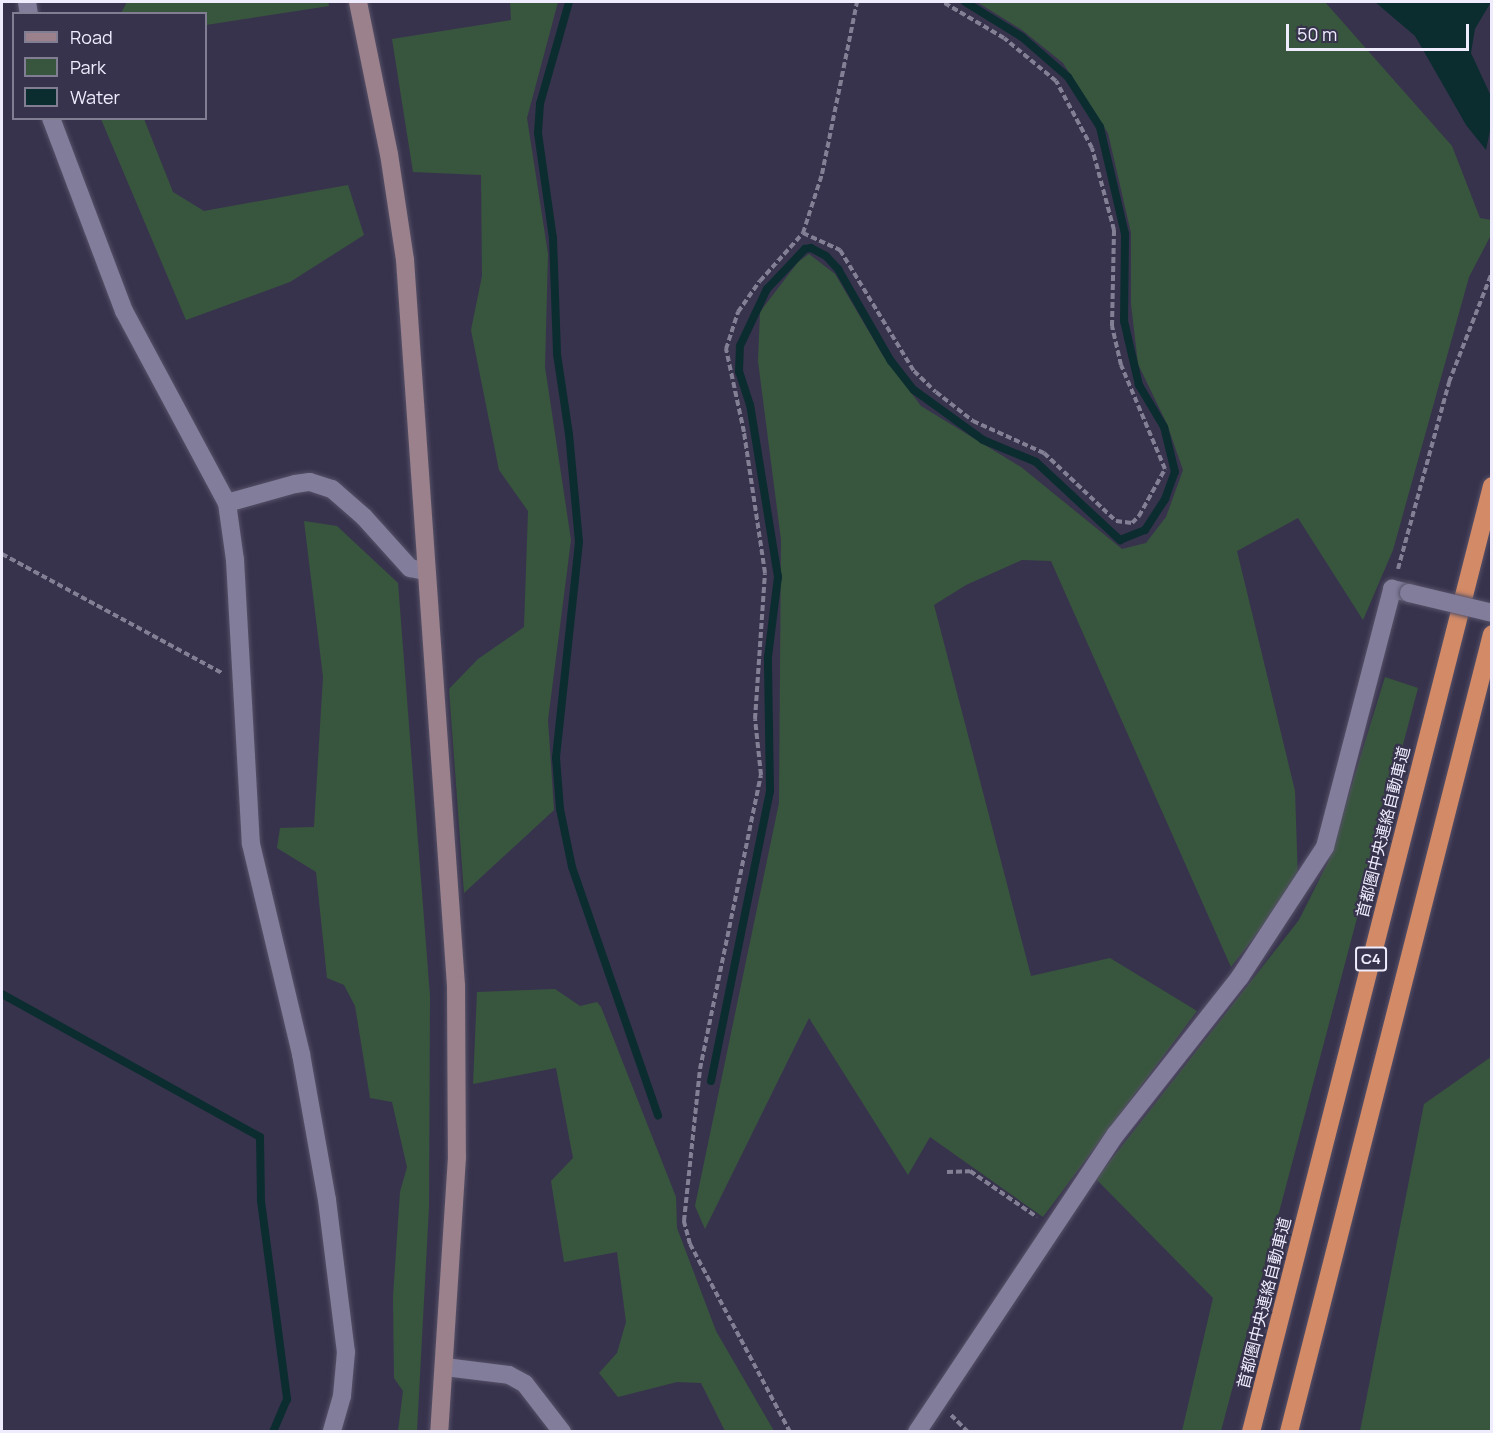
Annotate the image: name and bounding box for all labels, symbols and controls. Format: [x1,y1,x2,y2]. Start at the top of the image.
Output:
legend [12,12,207,120]
scale bar [1289,12,1472,50]
text: 50 m [1297,22,1337,46]
text: Road [70,25,113,49]
text: Park [70,55,106,79]
text: Water [70,85,120,109]
street label: 首都圏中央連絡自動車道 [1352,744,1414,920]
road number: C4 [1354,947,1388,971]
street label: 首都圏中央連絡自動車道 [1233,1215,1295,1391]

